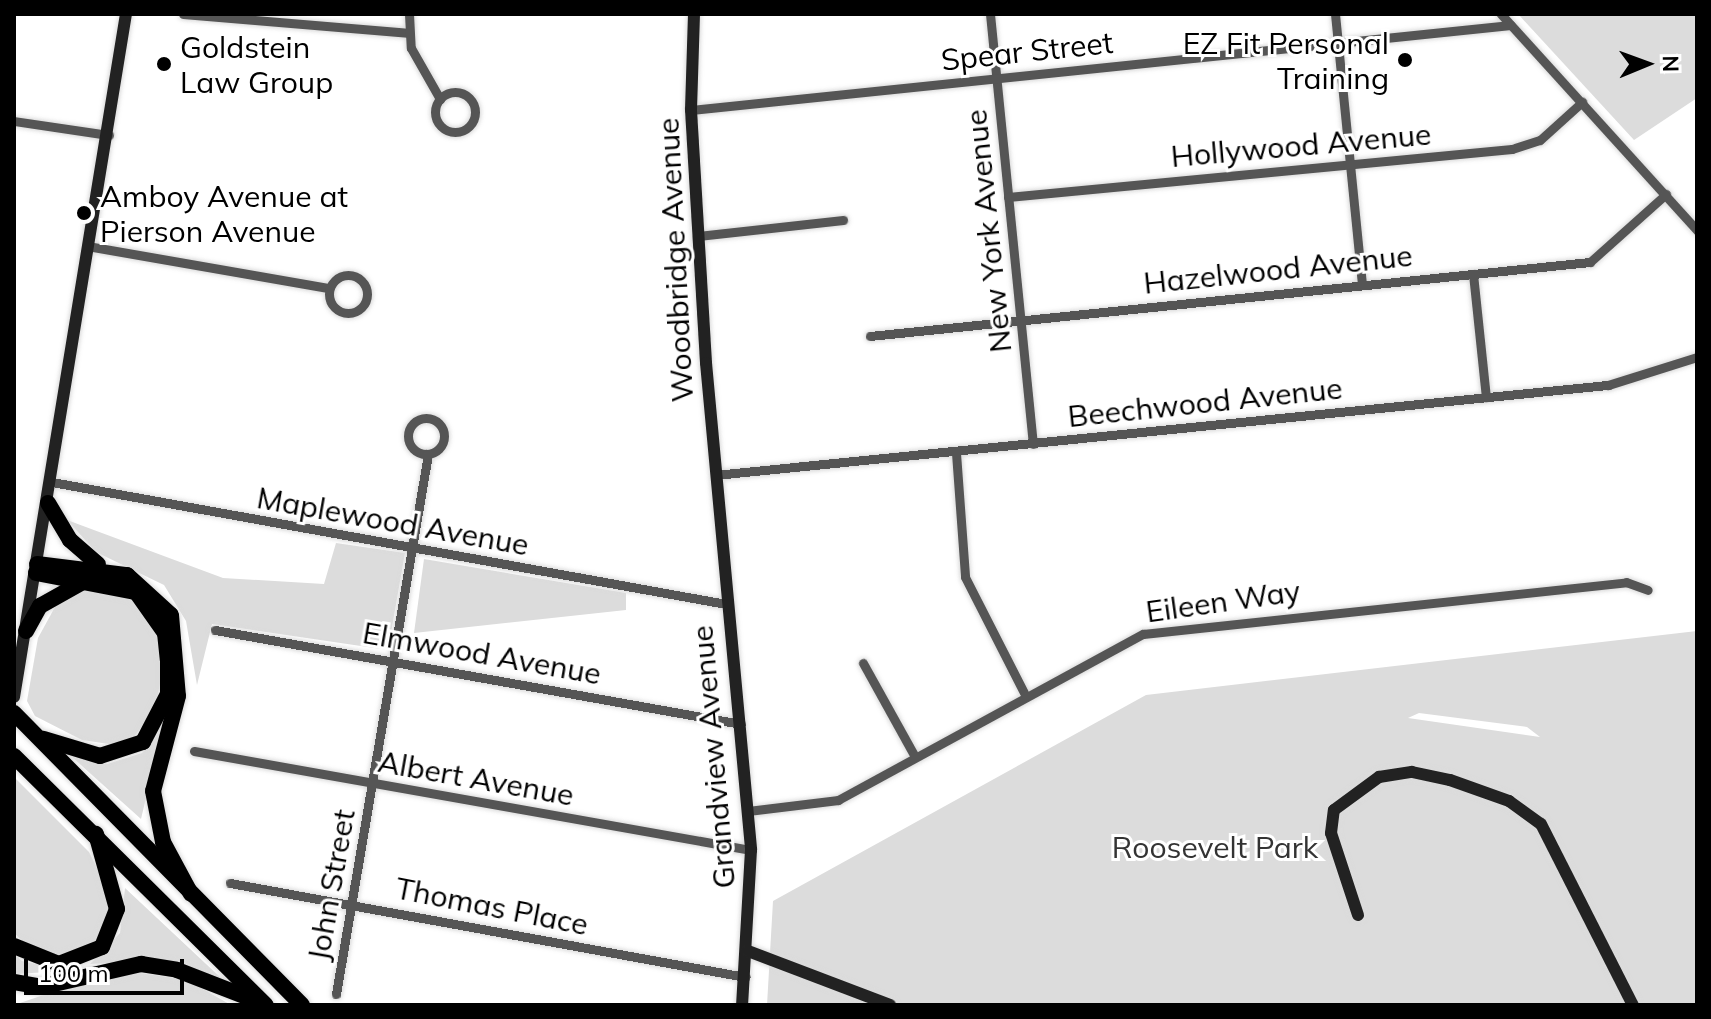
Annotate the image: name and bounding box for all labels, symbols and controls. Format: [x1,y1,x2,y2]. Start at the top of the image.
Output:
street label: Spear Street [939,24,1115,78]
north arrow [1607,24,1687,104]
place label: EZ Fit Personal Training [1183,25,1389,96]
place label: Goldstein Law Group [180,29,333,100]
marker: EZ Fit Personal Training [1396,51,1414,69]
marker: Goldstein Law Group [155,55,173,73]
text: N [1657,55,1685,72]
street label: New York Avenue [957,108,1019,354]
street label: Hollywood Avenue [1169,116,1433,174]
street label: Woodbridge Avenue [650,117,700,403]
place label: Amboy Avenue at Pierson Avenue [100,178,348,248]
marker: Amboy Avenue at Pierson Avenue [75,204,93,222]
street label: Hazelwood Avenue [1142,237,1414,301]
street label: Beechwood Avenue [1066,370,1344,434]
street label: Maplewood Avenue [254,479,532,563]
street label: Eileen Way [1144,572,1302,630]
street label: Elmwood Avenue [360,614,604,692]
street label: Grandview Avenue [684,624,742,890]
street label: Albert Avenue [375,743,577,813]
street label: John Street [300,807,362,963]
park label: Roosevelt Park [1112,829,1318,865]
street label: Thomas Place [393,870,591,942]
scale bar [28,943,188,993]
text: 100 m [38,958,109,988]

